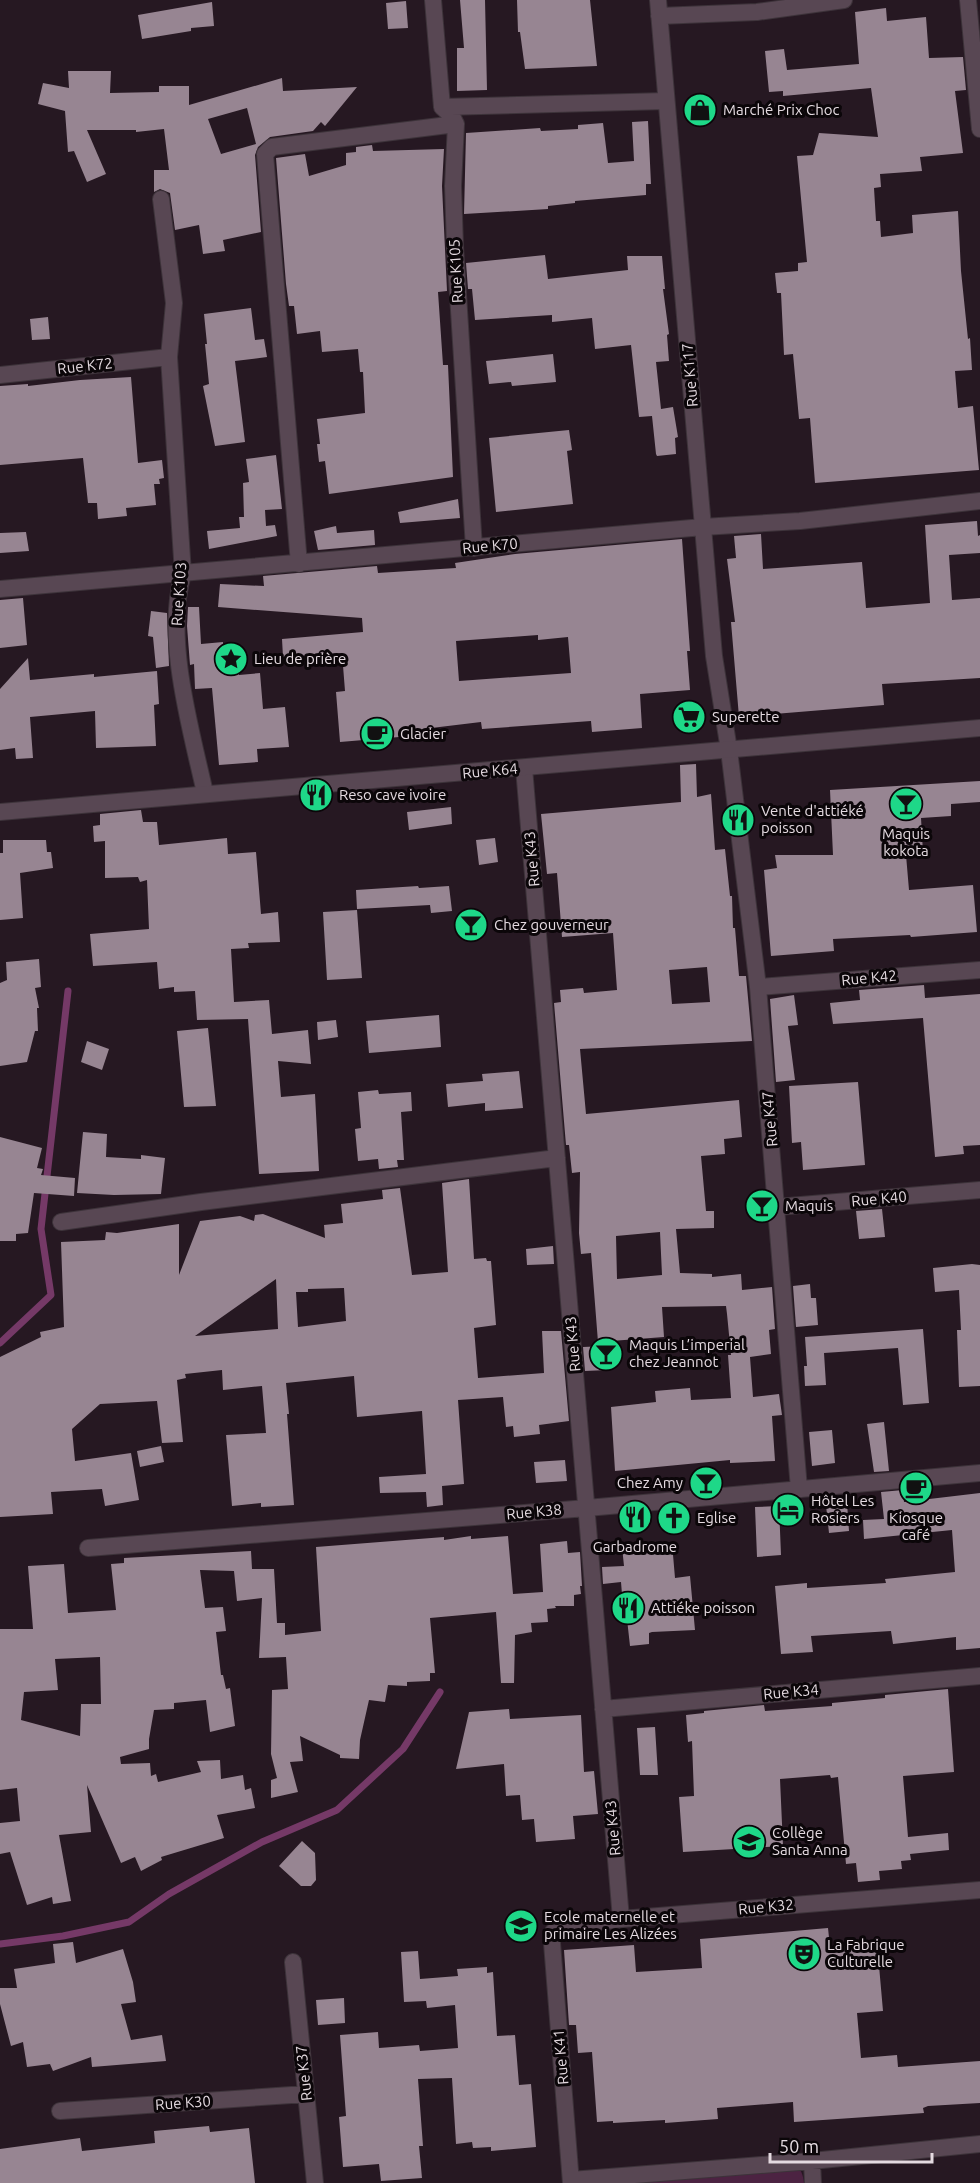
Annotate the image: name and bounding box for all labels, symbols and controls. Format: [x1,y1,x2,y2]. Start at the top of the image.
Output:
shop icon: Marché Prix Choc [682,92,718,128]
place label: Marché Prix Choc [723,101,840,118]
street label: Rue K105 [445,239,466,303]
street label: Rue K117 [678,342,701,408]
street label: Rue K72 [56,354,114,377]
street label: Rue K70 [461,535,518,556]
street label: Rue K103 [168,561,189,627]
place icon: Lieu de prière [213,641,249,677]
place label: Lieu de prière [254,650,346,667]
supermarket icon: Superette [671,699,707,735]
place label: Superette [712,708,779,725]
cafe icon: Glacier [359,716,395,752]
place label: Glacier [400,725,447,742]
street label: Rue K64 [461,760,518,781]
restaurant icon: Reso cave ivoire [298,777,334,813]
place label: Reso cave ivoire [339,786,446,803]
bar icon: Maquis kokota [888,786,924,822]
restaurant icon: Vente d'attiéké poisson [720,802,756,838]
place label: Vente d'attiéké poisson [761,802,864,836]
place label: Maquis kokota [882,825,930,859]
street label: Rue K43 [521,831,542,888]
bar icon: Chez gouverneur [453,907,489,943]
place label: Chez gouverneur [494,916,609,933]
street label: Rue K42 [840,967,897,988]
street label: Rue K47 [759,1091,780,1148]
bar icon: Maquis [744,1188,780,1224]
street label: Rue K40 [850,1188,907,1209]
place label: Maquis [785,1197,833,1214]
street label: Rue K43 [562,1316,583,1373]
bar icon: Maquis L’imperial chez Jeannot [588,1336,624,1372]
place label: Maquis L’imperial chez Jeannot [629,1336,745,1370]
bar icon: Chez Amy [688,1465,724,1501]
cafe icon: Kiosque café [898,1470,934,1506]
place label: Chez Amy [617,1474,683,1491]
hotel icon: Hôtel Les Rosiers [770,1492,806,1528]
place label: Hôtel Les Rosiers [811,1492,874,1526]
restaurant icon: Garbadrome [617,1499,653,1535]
church icon: Eglise [656,1500,692,1536]
street label: Rue K38 [505,1501,562,1522]
place label: Eglise [697,1509,736,1526]
place label: Kiosque café [889,1509,943,1543]
place label: Garbadrome [593,1538,677,1555]
restaurant icon: Attiéke poisson [610,1590,646,1626]
place label: Attiéke poisson [651,1599,755,1616]
street label: Rue K34 [762,1681,819,1702]
street label: Rue K43 [602,1800,623,1857]
school or university icon: Collège Santa Anna [731,1824,767,1860]
place label: Collège Santa Anna [772,1824,848,1858]
street label: Rue K32 [737,1896,794,1917]
school or university icon: Ecole maternelle et primaire Les Alizées [503,1908,539,1944]
place label: Ecole maternelle et primaire Les Alizées [544,1908,677,1942]
theatre icon: La Fabrique Culturelle [786,1936,822,1972]
place label: La Fabrique Culturelle [827,1936,905,1970]
street label: Rue K41 [550,2029,571,2086]
street label: Rue K37 [292,2044,315,2102]
street label: Rue K30 [155,2092,211,2113]
scale bar [770,2126,932,2164]
text: 50 m [779,2136,819,2156]

